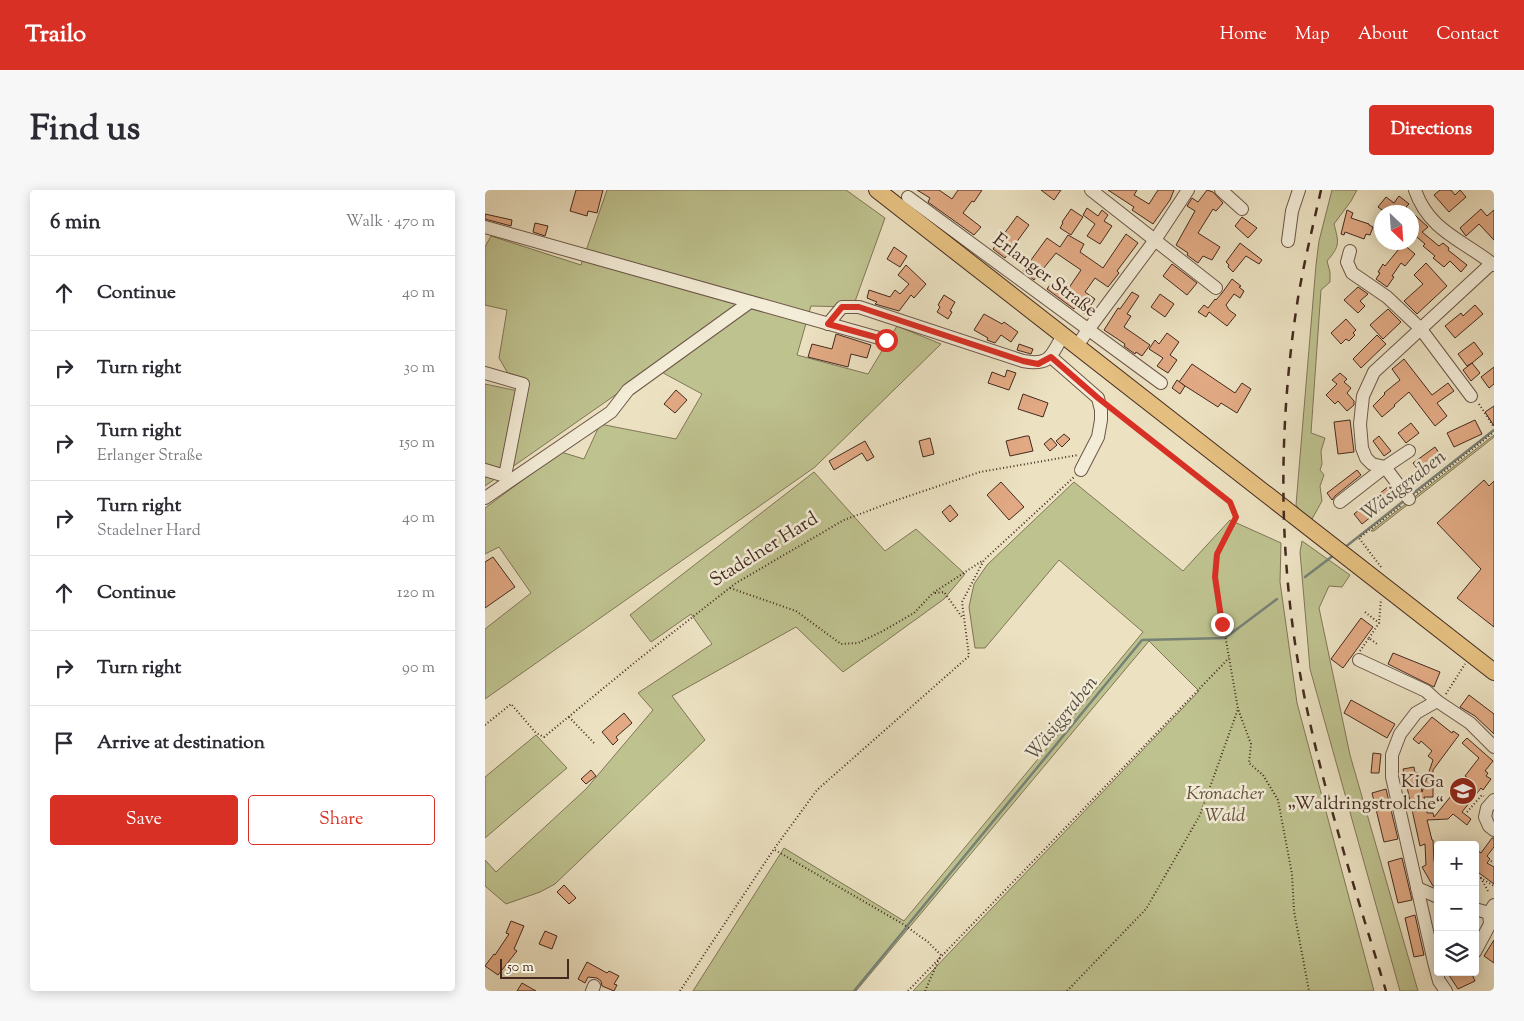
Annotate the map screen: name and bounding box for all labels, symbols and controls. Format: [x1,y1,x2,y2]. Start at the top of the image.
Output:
text: Trailo [25,18,86,52]
text: Home [1220,22,1267,48]
text: Map [1295,22,1330,48]
text: About [1358,22,1408,48]
text: Contact [1436,22,1499,48]
text: Find us [30,105,140,156]
button: Directions [1369,105,1494,155]
north arrow [1374,205,1419,250]
text: 6 min [50,208,101,238]
text: Walk · 470 m [346,211,435,234]
street label: Erlanger Straße [986,227,1103,325]
icon: ahead [50,279,78,307]
text: Continue [97,280,176,307]
text: 40 m [402,282,435,305]
route start [875,329,898,352]
icon: right [50,354,78,382]
text: Turn right [97,355,181,382]
text: 30 m [404,357,435,380]
text: Turn right [97,418,181,445]
icon: right [50,429,78,457]
text: 150 m [399,432,435,455]
water label: Wäsiggraben [1356,443,1454,529]
text: Erlanger Straße [97,445,203,468]
text: Turn right [97,493,181,520]
icon: right [50,504,78,532]
street label: Stadelner Hard [705,506,824,594]
text: 40 m [402,507,435,530]
text: Stadelner Hard [97,520,201,543]
icon: ahead [50,579,78,607]
text: Continue [97,580,176,607]
text: 120 m [397,582,435,605]
route end [1211,613,1234,636]
icon: right [50,654,78,682]
text: Turn right [97,655,181,682]
text: 90 m [402,657,435,680]
water label: Wäsiggraben [1020,670,1106,767]
icon: arrive [50,729,78,757]
text: Arrive at destination [97,730,265,757]
place label: KiGa „Waldringstrolche“ [1288,769,1444,818]
school or university icon: KiGa „Waldringstrolche“ [1448,776,1478,806]
park label: Kronacher Wald [1186,781,1264,830]
button: Save [50,795,238,845]
button: Share [248,795,435,845]
map controls [1434,841,1479,976]
button: + [1434,841,1479,886]
button: − [1434,886,1479,931]
button: layers [1434,931,1479,976]
scale bar [500,956,569,979]
text: 50 m [507,958,534,978]

